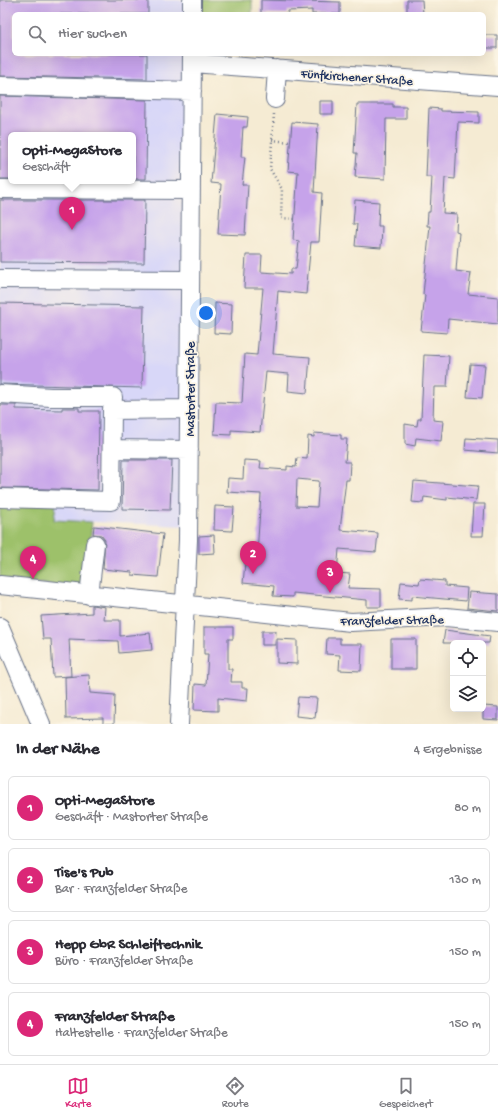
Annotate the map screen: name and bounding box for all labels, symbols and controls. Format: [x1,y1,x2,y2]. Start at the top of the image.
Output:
search box [12,12,486,56]
icon: search [26,23,48,45]
text: Hier suchen [58,25,127,43]
street label: Fünfkirchener Straße [299,67,414,90]
popup [8,132,136,184]
text: Opti-MegaStore [22,142,122,160]
text: Geschäft [22,160,70,175]
pin: 1 [59,197,85,230]
your location [196,303,216,323]
street label: Mastorter Straße [184,341,199,437]
pin: 2 [240,541,266,574]
pin: 4 [20,546,46,579]
pin: 3 [317,560,343,593]
street label: Franzfelder Straße [339,613,444,630]
map controls [450,640,486,712]
button: locate [450,640,486,676]
button: layers [450,676,486,712]
text: In der Nähe [16,740,99,760]
text: 4 Ergebnisse [414,743,482,758]
text: Opti-MegaStore [55,792,154,810]
text: 1 [27,801,33,816]
text: 80 m [454,801,481,816]
text: Geschäft · Mastorter Straße [55,810,208,825]
text: Tise's Pub [55,864,113,882]
text: 2 [27,873,33,888]
text: 130 m [449,873,481,888]
text: Bar · Franzfelder Straße [55,882,187,897]
text: Hepp GbR Schleiftechnik [55,936,202,954]
text: 3 [27,945,33,960]
text: 150 m [449,945,481,960]
text: Büro · Franzfelder Straße [55,954,193,969]
text: Franzfelder Straße [55,1008,175,1026]
text: 4 [27,1017,33,1032]
text: 150 m [449,1017,481,1032]
text: Haltestelle · Franzfelder Straße [55,1026,228,1041]
tab: Karte [65,1075,91,1111]
tab: Route [222,1075,249,1111]
tab: Gespeichert [379,1075,433,1111]

